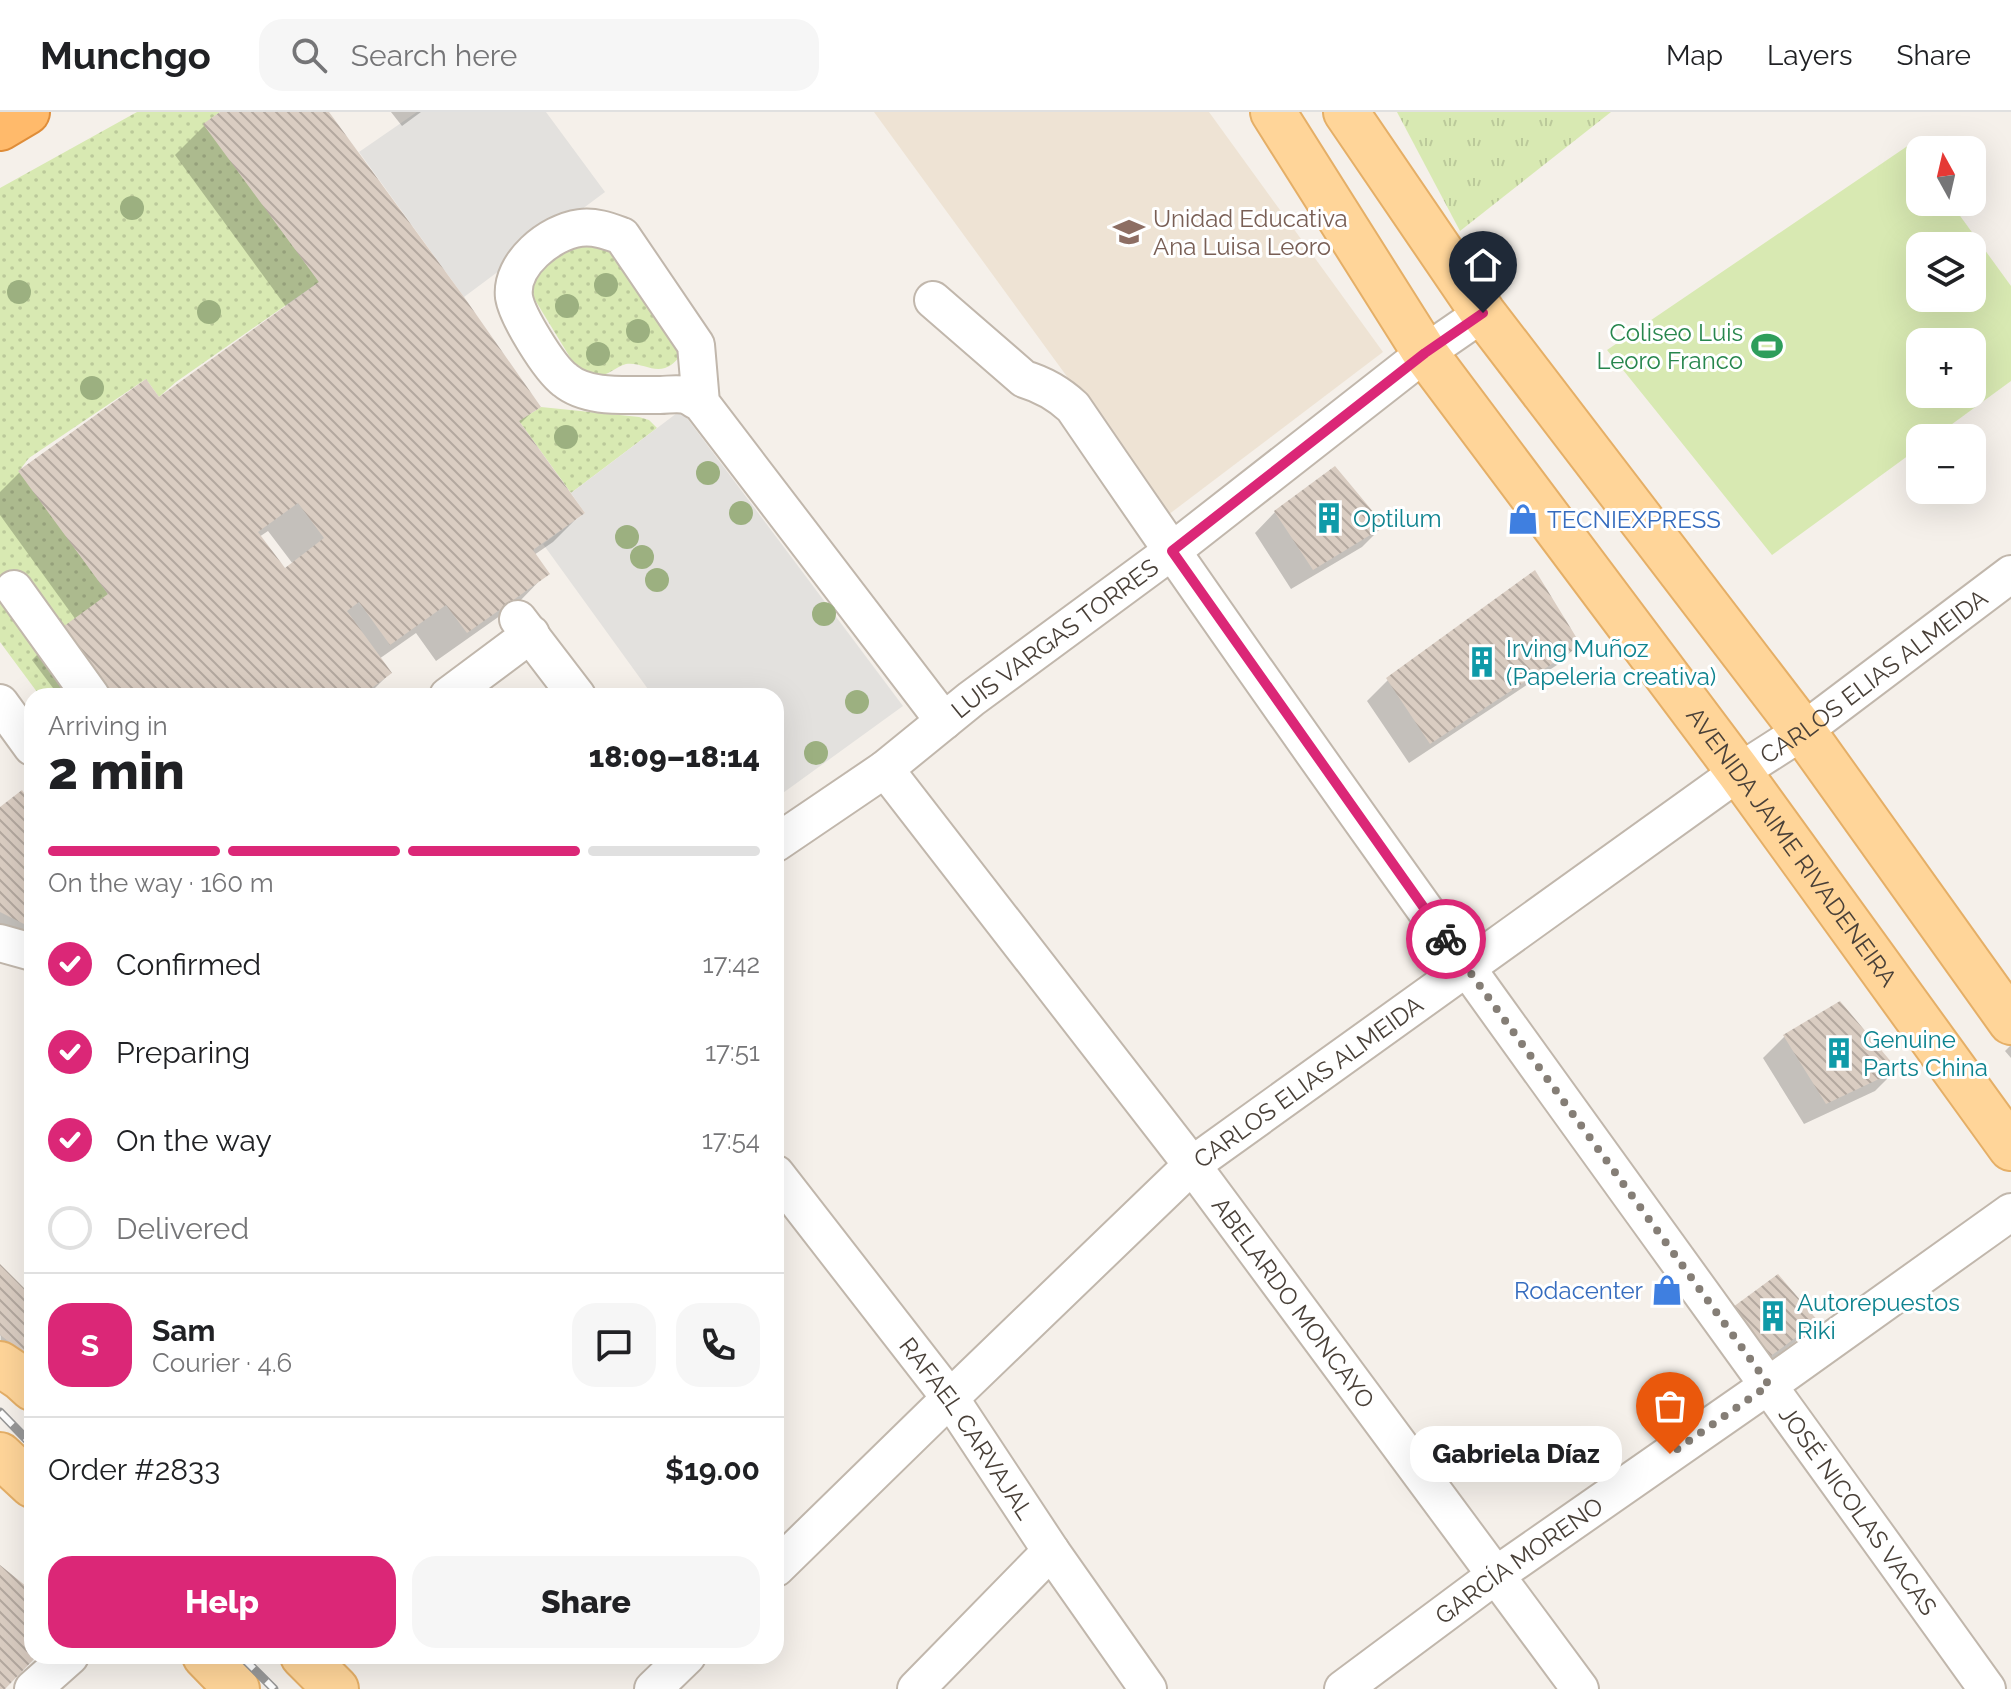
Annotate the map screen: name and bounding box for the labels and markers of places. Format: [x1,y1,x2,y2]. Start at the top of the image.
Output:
place label: Unidad Educativa Ana Luisa Leoro [1153,204,1348,261]
school or university icon: Unidad Educativa Ana Luisa Leoro [1112,215,1146,249]
pin [1449,231,1517,313]
place label: Coliseo Luis Leoro Franco [1596,318,1743,375]
sports icon: Coliseo Luis Leoro Franco [1750,329,1784,363]
building icon: Optilum [1312,501,1346,535]
shop icon: TECNIEXPRESS [1506,502,1540,536]
place label: Optilum [1353,504,1442,533]
place label: TECNIEXPRESS [1547,505,1721,534]
place label: Irving Muñoz (Papeleria creativa) [1506,634,1716,691]
building icon: Irving Muñoz (Papeleria creativa) [1465,645,1499,679]
place label: Genuine Parts China [1863,1025,1988,1082]
building icon: Genuine Parts China [1822,1036,1856,1070]
shop icon: Rodacenter [1650,1273,1684,1307]
place label: Rodacenter [1514,1276,1644,1305]
place label: Autorepuestos Riki [1797,1288,1960,1345]
building icon: Autorepuestos Riki [1756,1299,1790,1333]
pin [1636,1372,1704,1454]
callout: Gabriela Díaz [1410,1426,1622,1482]

